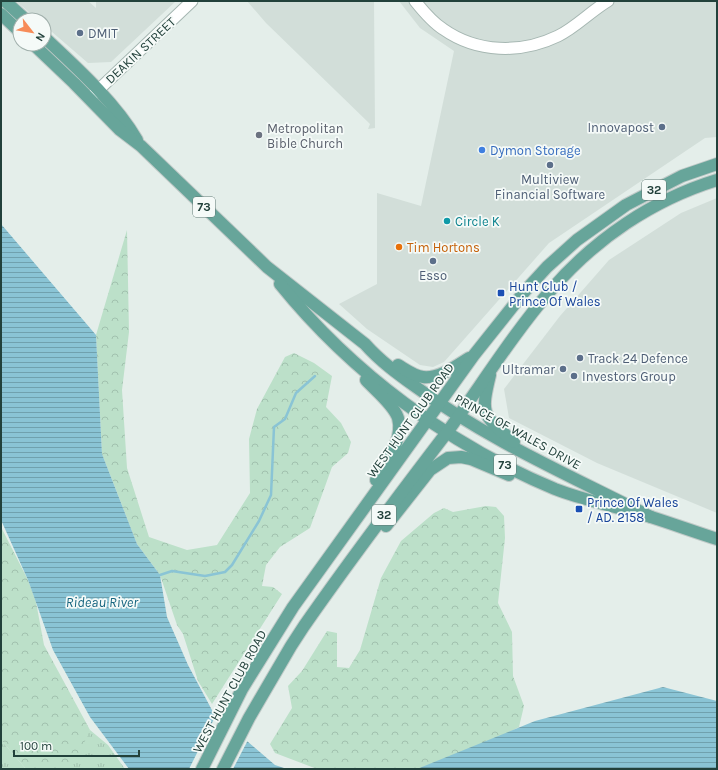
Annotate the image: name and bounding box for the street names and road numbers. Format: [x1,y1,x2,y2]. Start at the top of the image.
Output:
street label: DEAKIN STREET [102,14,179,87]
road number: 32 [642,180,666,200]
road number: 73 [193,197,215,217]
street label: WEST HUNT CLUB ROAD [364,360,457,481]
street label: PRINCE OF WALES DRIVE [452,390,584,472]
road number: 73 [494,455,516,475]
road number: 32 [372,505,396,525]
street label: WEST HUNT CLUB ROAD [189,627,269,755]

